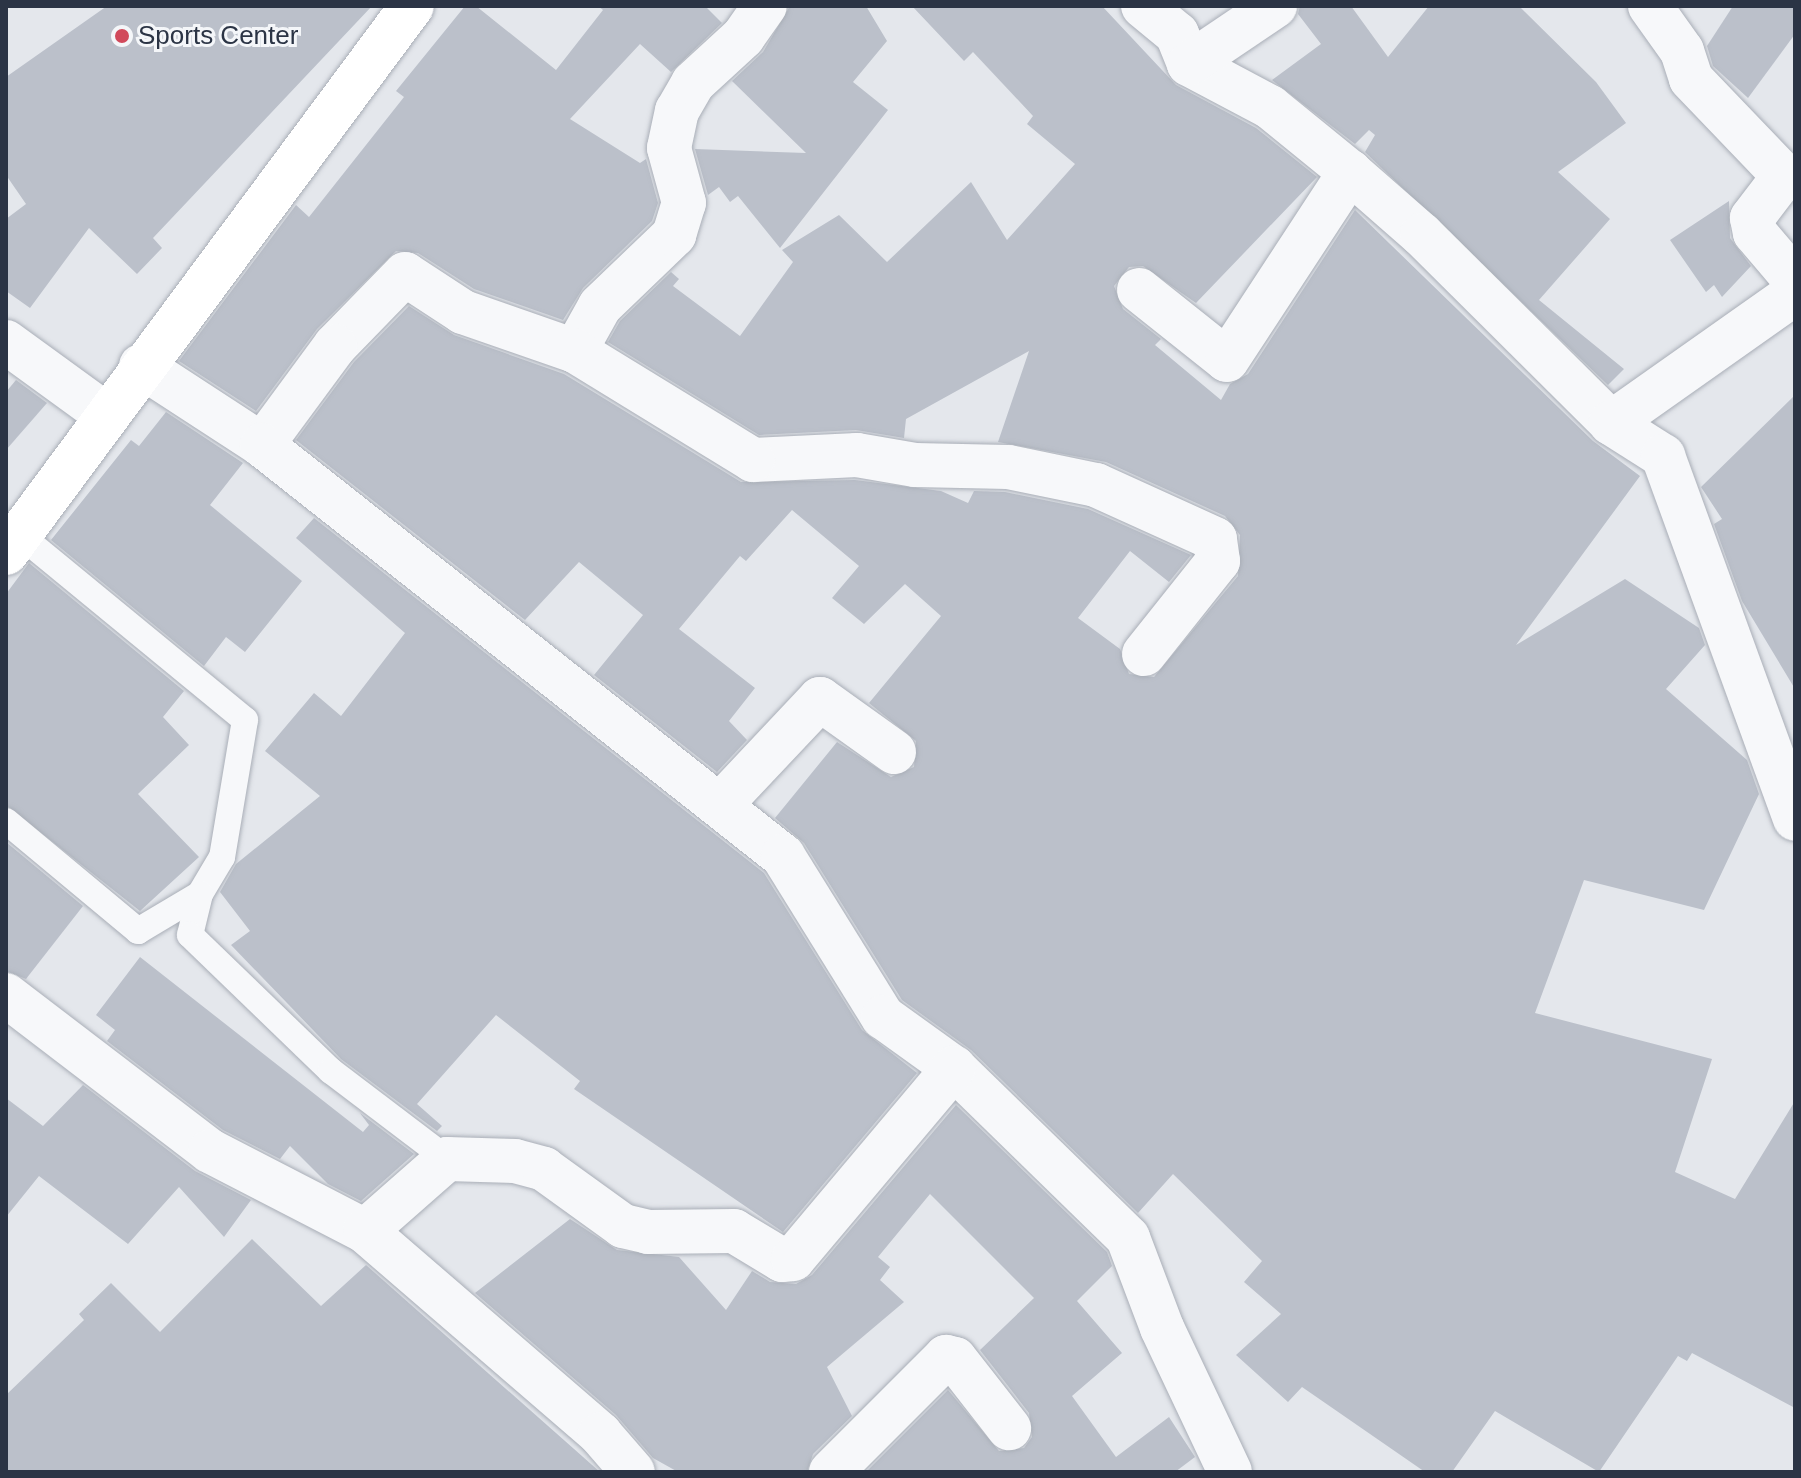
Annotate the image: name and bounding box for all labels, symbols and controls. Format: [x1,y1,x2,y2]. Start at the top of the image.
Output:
place label: Sports Center [138,20,298,52]
marker: Sports Center [113,27,131,45]

